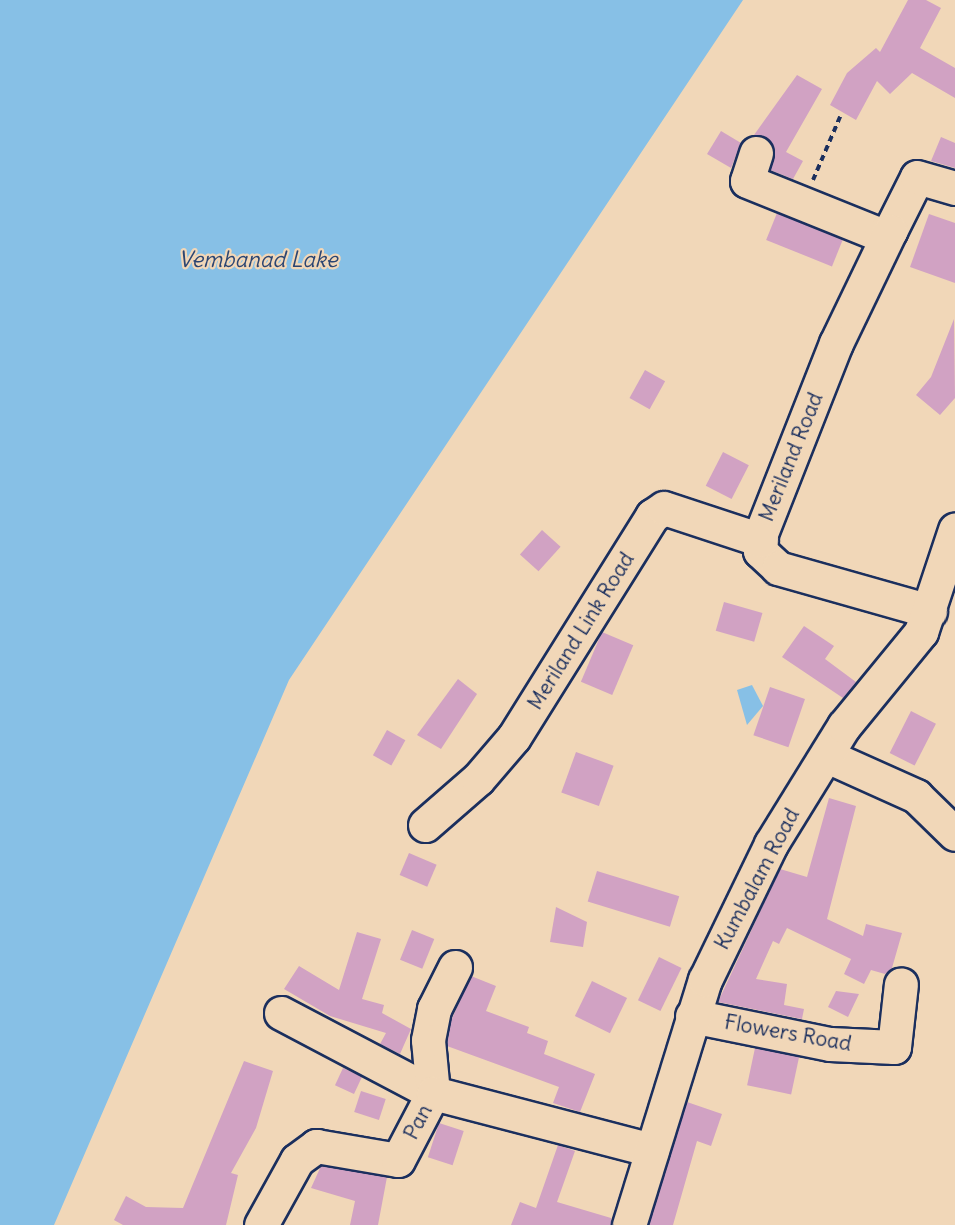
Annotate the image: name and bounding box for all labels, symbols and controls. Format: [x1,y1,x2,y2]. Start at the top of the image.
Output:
water label: Vembanad Lake [178,247,338,273]
street label: Meriland Road [754,389,828,525]
street label: Meriland Link Road [522,548,640,714]
street label: Kumbalam Road [709,804,805,954]
street label: Flowers Road [722,1009,854,1057]
street label: Pan [398,1100,438,1144]

